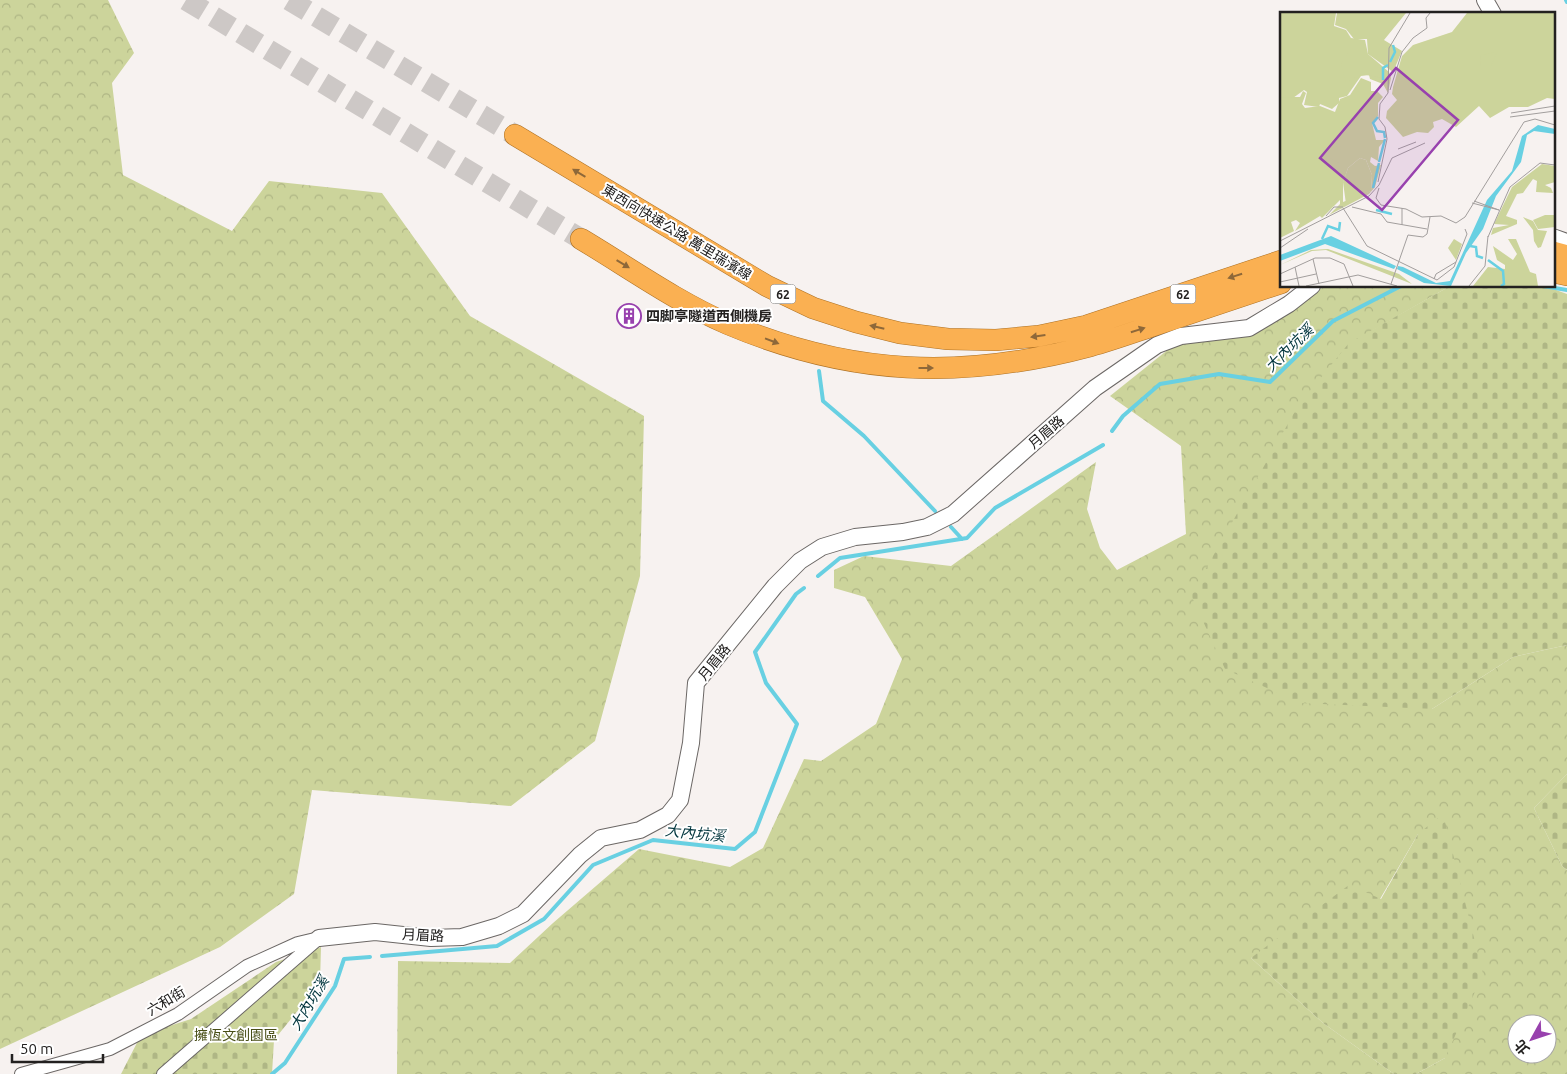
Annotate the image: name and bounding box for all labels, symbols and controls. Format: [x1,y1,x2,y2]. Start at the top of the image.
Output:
inset map [1280,12,1554,288]
one-way arrow [572,169,585,178]
street label: 東西向快速公路 萬里瑞濱線 [599,181,755,283]
one-way arrow [616,259,629,268]
one-way arrow [1227,273,1242,281]
road number: 62 [770,284,796,304]
road number: 62 [1170,284,1196,304]
building icon: 四脚亭隧道西側機房 [616,303,642,329]
place label: 四脚亭隧道西側機房 [646,308,772,324]
water label: 大內坑溪 [1262,320,1318,375]
one-way arrow [870,323,885,331]
one-way arrow [1131,326,1146,334]
one-way arrow [1030,332,1046,340]
one-way arrow [765,337,780,345]
one-way arrow [919,364,935,372]
street label: 月眉路 [1025,412,1067,452]
street label: 月眉路 [695,641,733,683]
water label: 大內坑溪 [664,821,728,845]
street label: 月眉路 [402,926,444,944]
water label: 大內坑溪 [286,971,333,1033]
street label: 六和街 [144,983,188,1019]
north arrow [1507,1014,1557,1064]
park label: 擁恆文創園區 [194,1027,278,1043]
scale bar [12,1032,104,1064]
text: 北 [1511,1037,1533,1058]
text: 50 m [20,1040,53,1057]

